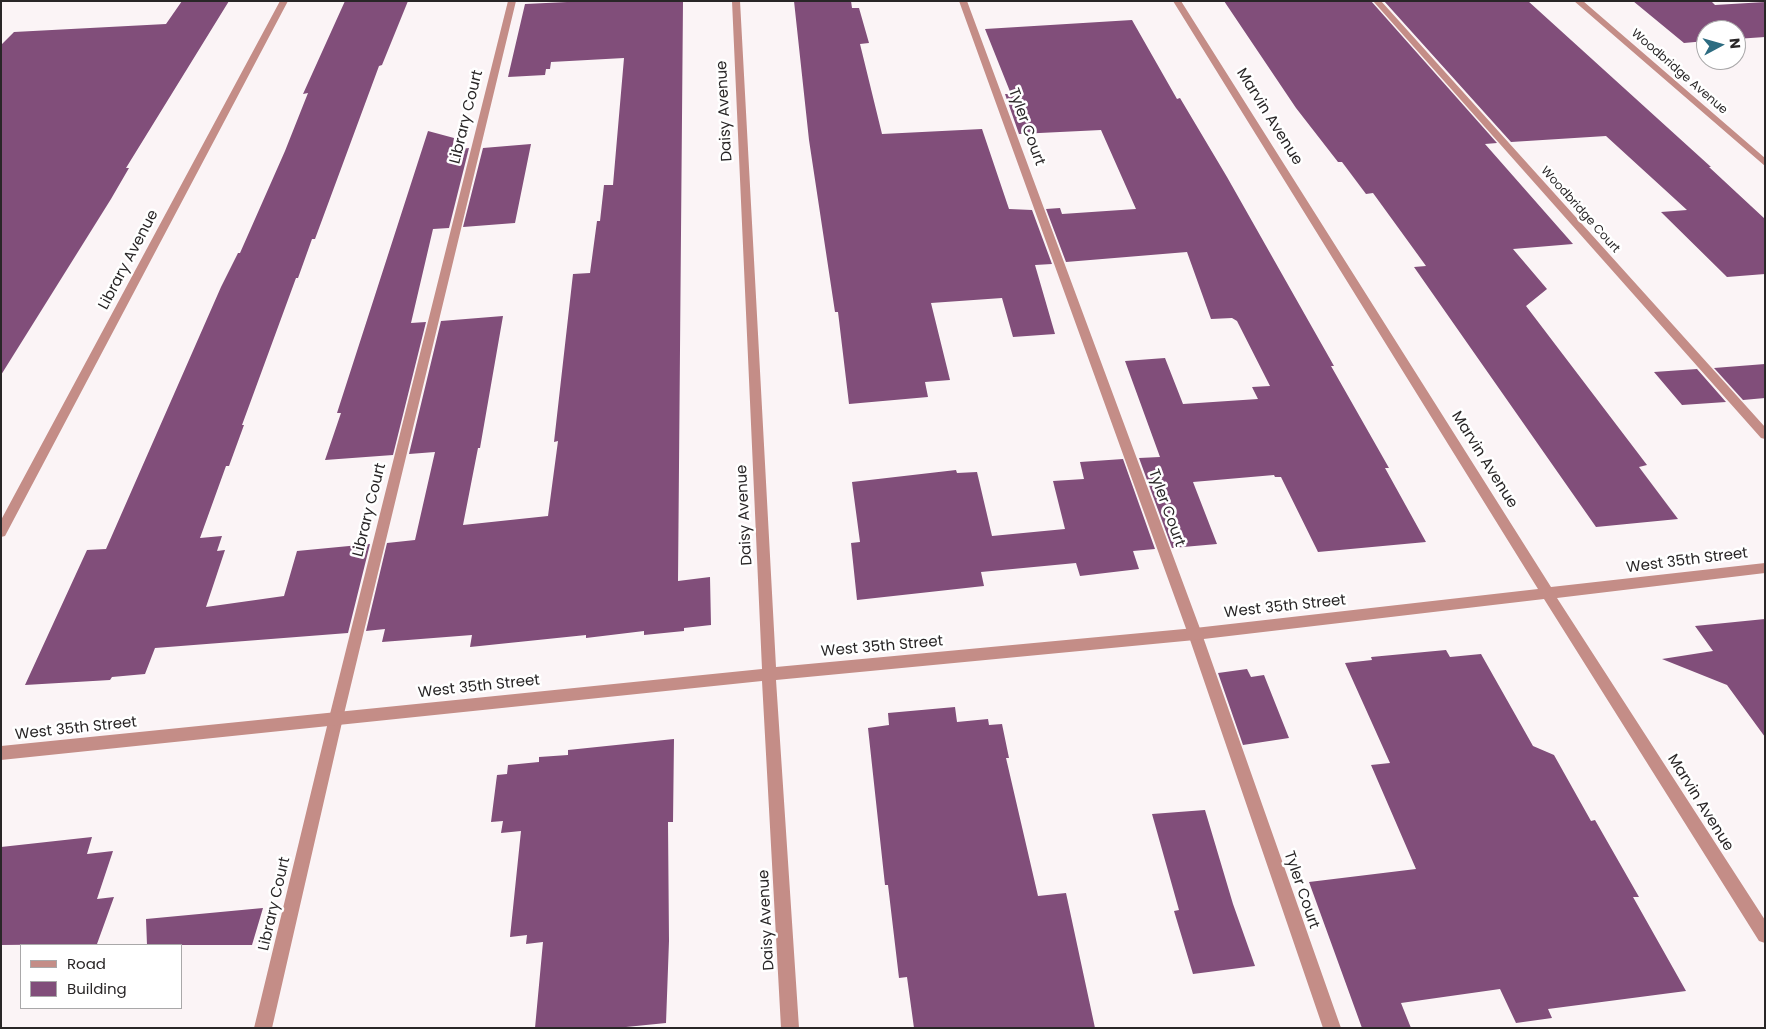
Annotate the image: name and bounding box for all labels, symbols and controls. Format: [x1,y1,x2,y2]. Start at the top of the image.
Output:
north arrow [1696,20,1746,70]
street label: Woodbridge Avenue [1628,26,1730,118]
text: N [1724,37,1745,50]
street label: Daisy Avenue [713,60,737,162]
street label: Marvin Avenue [1232,65,1306,169]
street label: Library Court [447,68,487,166]
street label: Tyler Court [1004,86,1048,168]
street label: Woodbridge Court [1537,164,1623,256]
street label: Library Avenue [95,207,163,313]
street label: Marvin Avenue [1447,408,1521,512]
street label: Library Court [350,461,390,559]
street label: Daisy Avenue [733,464,757,566]
street label: Tyler Court [1144,467,1188,549]
street label: West 35th Street [1625,545,1749,577]
street label: West 35th Street [1223,592,1347,622]
street label: West 35th Street [820,633,944,661]
street label: West 35th Street [417,672,541,702]
street label: West 35th Street [14,714,138,744]
street label: Marvin Avenue [1663,751,1737,855]
street label: Tyler Court [1279,849,1323,931]
street label: Library Court [255,855,295,953]
street label: Daisy Avenue [755,869,779,971]
legend [20,944,182,1009]
text: Road [67,953,106,974]
text: Building [67,978,127,999]

